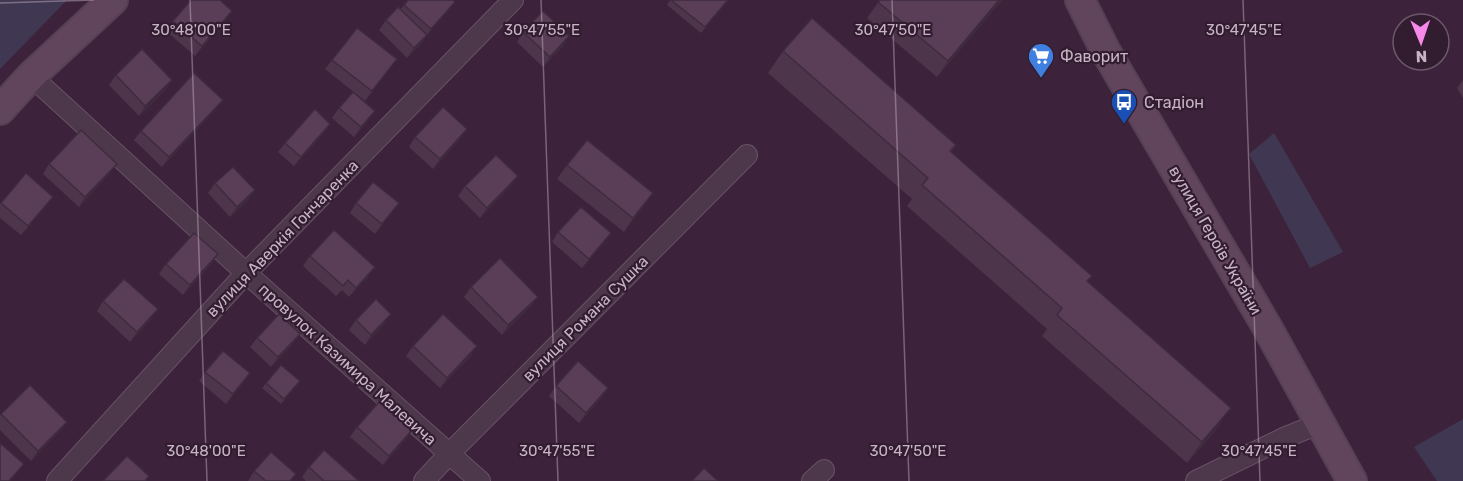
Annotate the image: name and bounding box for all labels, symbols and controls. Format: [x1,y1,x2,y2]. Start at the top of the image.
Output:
north arrow [1391,12,1451,72]
text: 30°48'00"E [151,21,231,39]
text: 30°47'55"E [504,21,580,39]
text: 30°47'50"E [855,21,931,39]
text: 30°47'45"E [1206,21,1282,39]
supermarket icon: Фаворит [1026,41,1056,79]
place label: Фаворит [1060,47,1128,66]
text: N [1415,47,1428,66]
bus stop icon: Стадіон [1109,87,1139,125]
place label: Стадіон [1144,93,1204,112]
street label: вулиця Аверкія Гончаренка [202,156,362,321]
street label: вулиця Героїв України [1165,162,1266,318]
street label: вулиця Романа Сушка [519,252,652,385]
street label: провулок Казимира Малевича [255,280,440,449]
text: 30°48'00"E [166,442,246,460]
text: 30°47'55"E [519,442,595,460]
text: 30°47'50"E [870,442,946,460]
text: 30°47'45"E [1221,442,1297,460]

